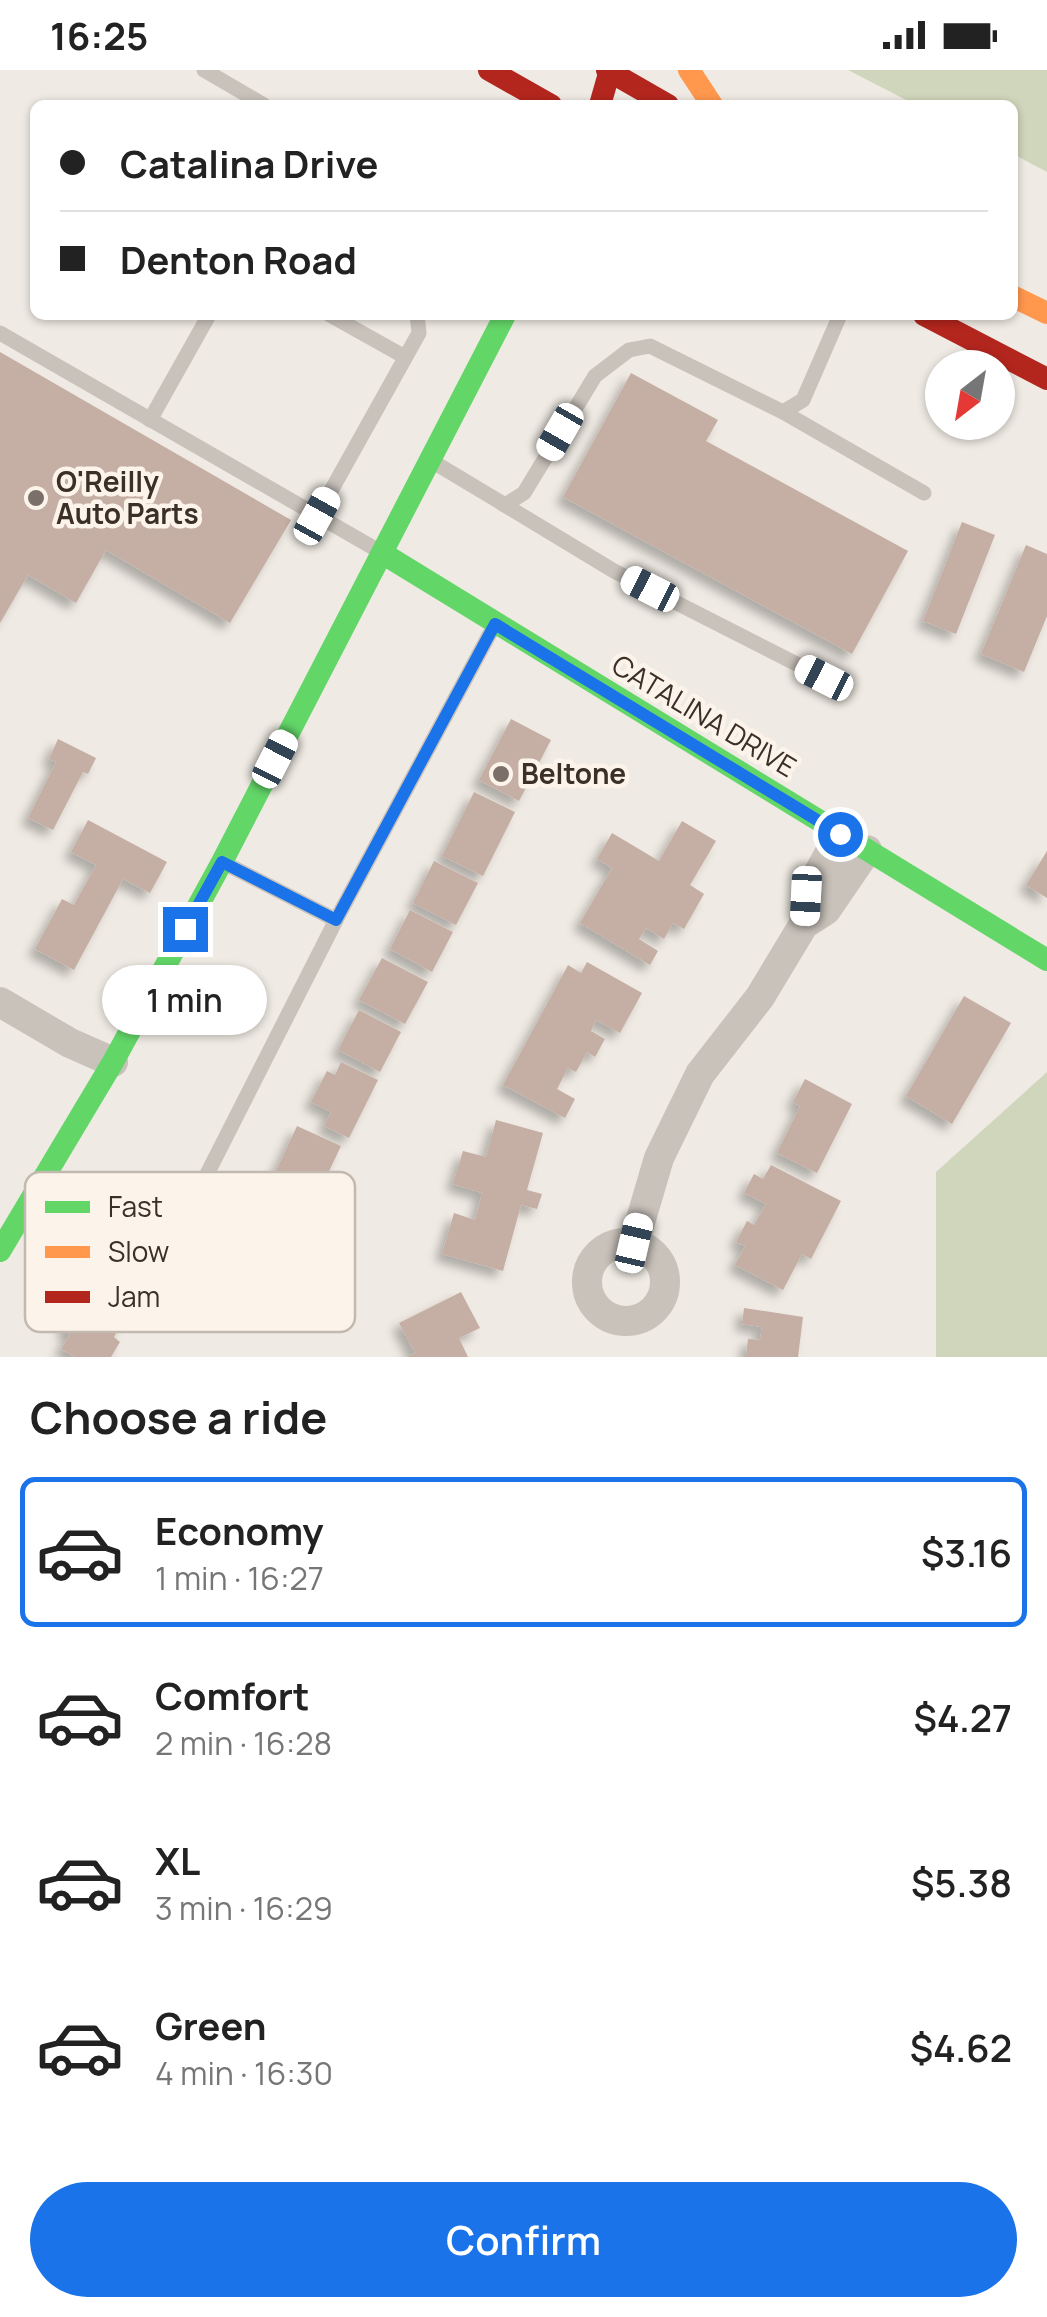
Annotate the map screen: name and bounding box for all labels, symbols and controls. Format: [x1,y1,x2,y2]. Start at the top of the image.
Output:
text: 16:25 [50,9,148,61]
text: Catalina Drive [120,137,378,189]
text: Denton Road [120,233,357,285]
north arrow [925,350,1015,440]
map controls [925,350,1015,440]
car [532,399,588,465]
place label: O'Reilly Auto Parts [56,462,199,532]
car [289,482,345,550]
marker: O'Reilly Auto Parts [25,487,47,509]
car [616,562,684,616]
street label: CATALINA DRIVE [605,645,804,785]
car [790,651,858,705]
car [248,725,302,793]
place label: Beltone [521,754,626,792]
marker: Beltone [490,763,512,785]
route start [818,812,863,857]
car [789,865,823,927]
route end [163,907,208,952]
callout: 1 min [102,964,268,1034]
text: 1 min [146,978,223,1022]
legend [25,1172,355,1332]
text: Fast [108,1187,163,1225]
car [613,1210,655,1276]
text: Slow [108,1232,169,1270]
text: Jam [108,1277,160,1315]
text: Choose a ride [30,1386,327,1448]
text: Economy [155,1504,324,1556]
icon: car [35,1507,125,1597]
text: $3.16 [921,1526,1012,1578]
text: 1 min · 16:27 [155,1556,324,1600]
text: Comfort [155,1669,309,1721]
icon: car [35,1672,125,1762]
text: $4.27 [913,1691,1012,1743]
text: 2 min · 16:28 [155,1721,332,1765]
text: XL [155,1834,200,1886]
icon: car [35,1837,125,1927]
text: $5.38 [911,1856,1012,1908]
text: 3 min · 16:29 [155,1886,333,1930]
text: Green [155,1999,267,2051]
icon: car [35,2002,125,2092]
text: $4.62 [910,2021,1012,2073]
text: 4 min · 16:30 [155,2051,333,2095]
button: Confirm [30,2182,1017,2297]

